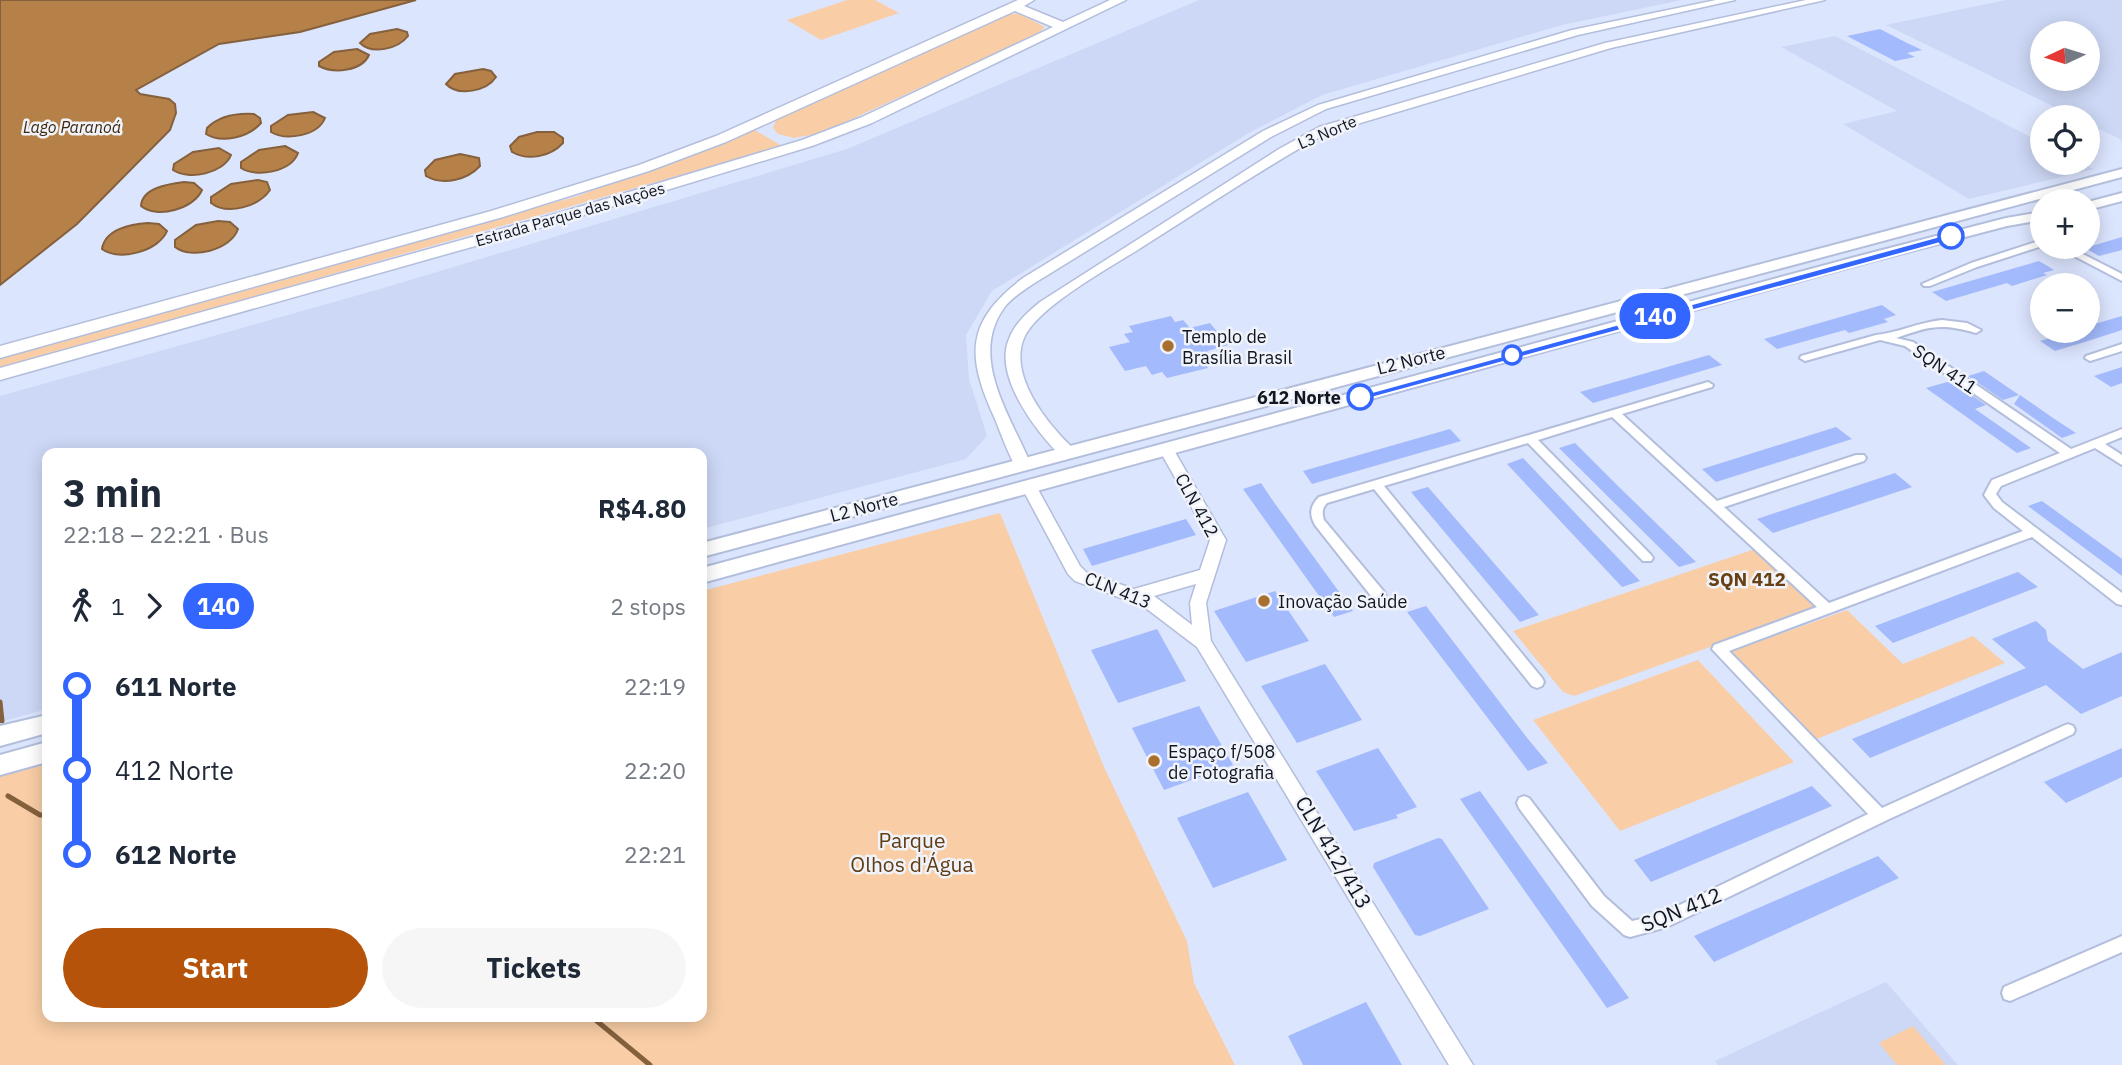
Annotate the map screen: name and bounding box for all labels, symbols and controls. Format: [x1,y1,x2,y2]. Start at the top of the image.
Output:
north arrow [2030,21,2100,91]
map controls [2030,21,2100,343]
button: locate [2030,105,2100,175]
street label: L3 Norte [1295,111,1360,153]
water label: Lago Paranoá [23,117,121,137]
street label: Estrada Parque das Nações [473,177,667,251]
button: + [2030,189,2100,259]
unlabelled marker [1938,223,1964,249]
button: − [2030,273,2100,343]
line badge: 140 [1615,293,1695,339]
text: 140 [1633,300,1677,332]
place label: Templo de Brasília Brasil [1182,325,1293,369]
marker: Templo de Brasília Brasil [1160,338,1176,354]
street label: SQN 411 [1908,339,1982,399]
street label: L2 Norte [1374,340,1448,380]
unlabelled marker [1502,345,1522,365]
marker: 612 Norte [1347,384,1373,410]
place label: 612 Norte [1257,386,1341,409]
text: 3 min [63,468,162,517]
street label: CLN 412 [1170,469,1224,541]
street label: L2 Norte [827,487,901,527]
text: R$4.80 [598,491,686,525]
text: 22:18 – 22:21 · Bus [63,519,269,549]
street label: CLN 413 [1081,566,1155,614]
district label: SQN 412 [1708,567,1786,591]
icon: walk [63,587,101,625]
icon: forward [135,587,173,625]
text: 140 [197,590,240,622]
place label: Inovação Saúde [1278,590,1407,613]
text: 1 [111,591,125,621]
text: 2 stops [610,591,686,621]
marker: Inovação Saúde [1256,593,1272,609]
text: 611 Norte [115,669,237,703]
text: 22:19 [624,671,686,701]
place label: Espaço f/508 de Fotografia [1168,740,1275,784]
text: 412 Norte [115,753,234,787]
marker: Espaço f/508 de Fotografia [1146,753,1162,769]
text: 22:20 [624,755,686,785]
street label: CLN 412/413 [1289,790,1379,914]
park label: Parque Olhos d'Água [850,826,974,878]
text: 612 Norte [115,837,237,871]
text: 22:21 [624,839,686,869]
street label: SQN 412 [1637,880,1725,938]
button: Start [63,928,368,1008]
button: Tickets [382,928,686,1008]

